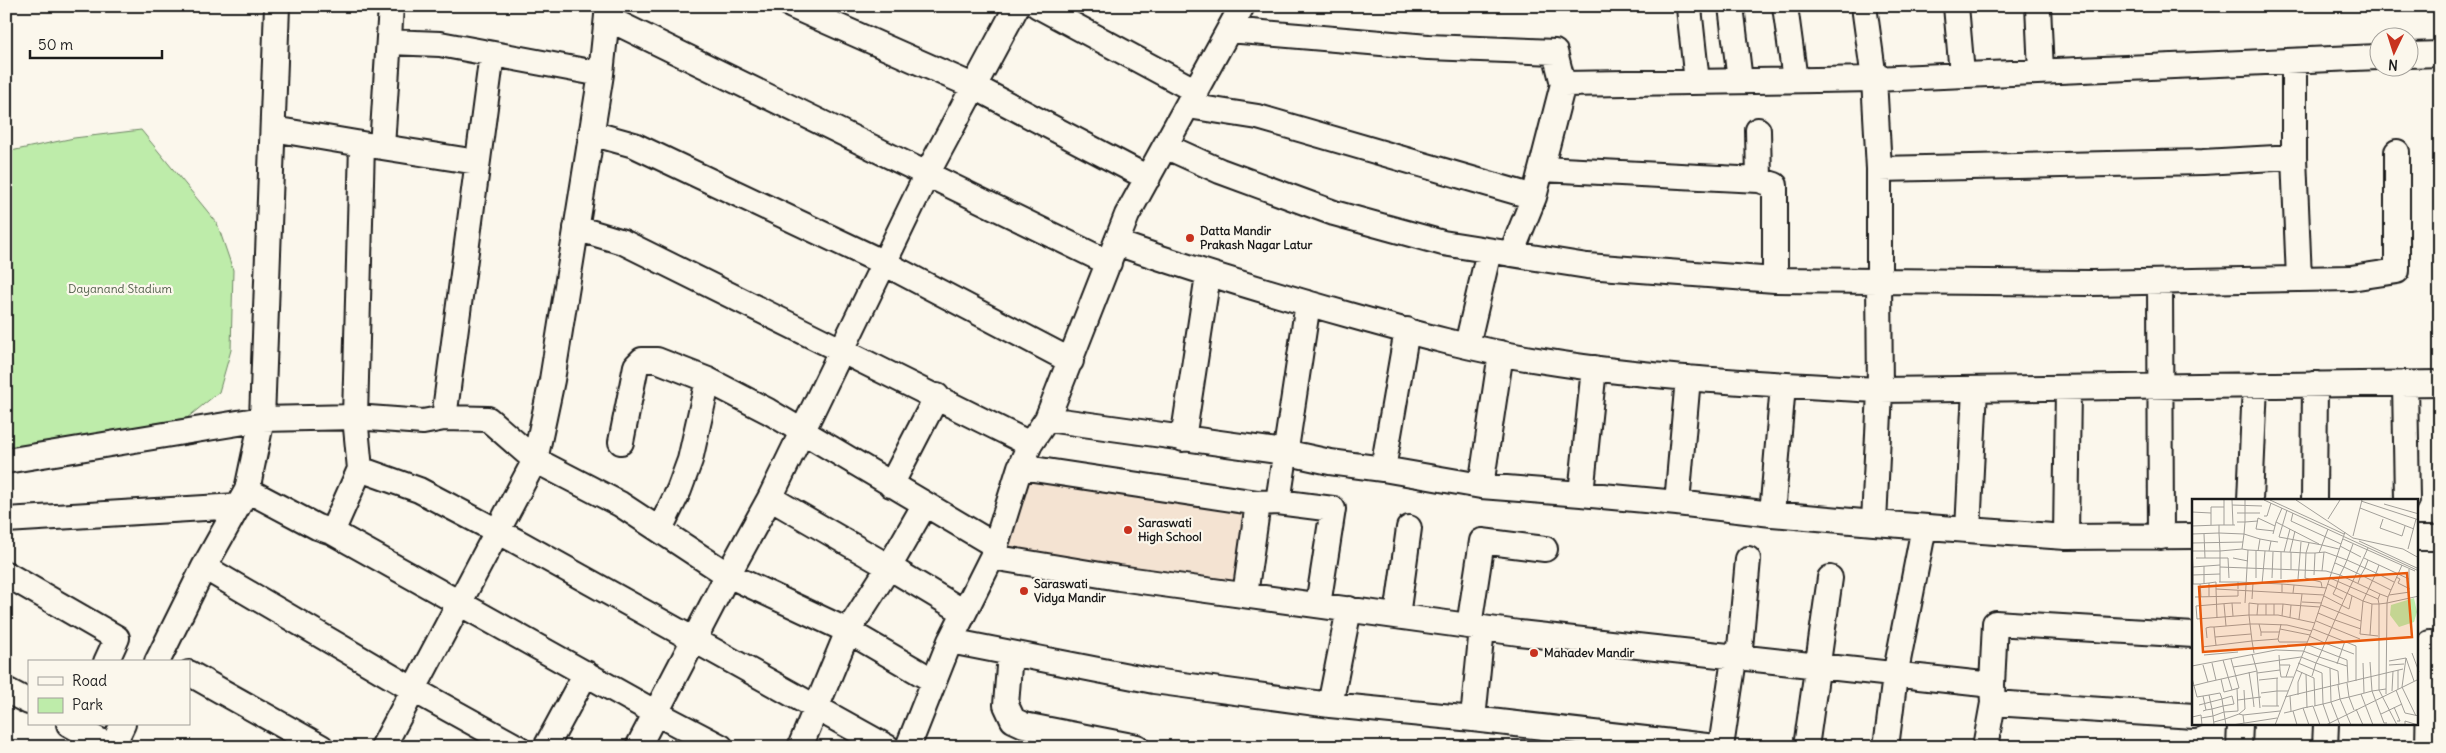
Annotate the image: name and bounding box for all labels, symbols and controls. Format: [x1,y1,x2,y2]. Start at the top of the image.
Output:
scale bar [30,28,162,60]
north arrow [2368,28,2418,78]
text: 50 m [38,35,73,54]
text: N [2388,56,2399,74]
place label: Datta Mandir Prakash Nagar Latur [1200,223,1313,253]
marker: Datta Mandir Prakash Nagar Latur [1184,232,1196,244]
park label: Dayanand Stadium [68,281,173,296]
inset map [2192,499,2418,726]
place label: Saraswati High School [1138,515,1202,545]
marker: Saraswati High School [1122,524,1134,536]
place label: Saraswati Vidya Mandir [1034,576,1106,606]
marker: Saraswati Vidya Mandir [1018,585,1030,597]
place label: Mahadev Mandir [1544,645,1635,660]
marker: Mahadev Mandir [1528,647,1540,659]
legend [28,660,190,726]
text: Road [72,671,107,690]
text: Park [72,695,103,714]

